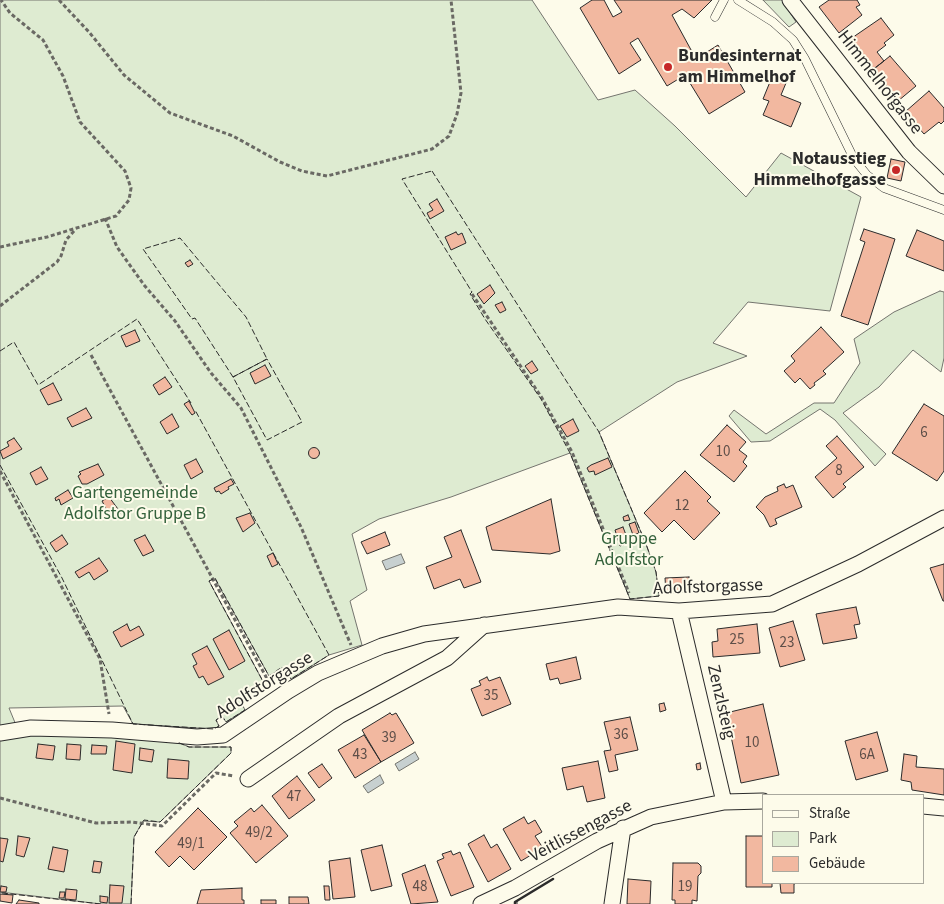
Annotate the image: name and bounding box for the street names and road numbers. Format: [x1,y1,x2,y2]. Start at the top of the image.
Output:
street label: Himmelhofgasse [832,27,926,139]
street label: Adolfstorgasse [653,575,763,601]
street label: Adolfstorgasse [213,648,317,724]
street label: Zenzlsteig [701,663,739,741]
street label: Veitlissengasse [526,796,636,868]

